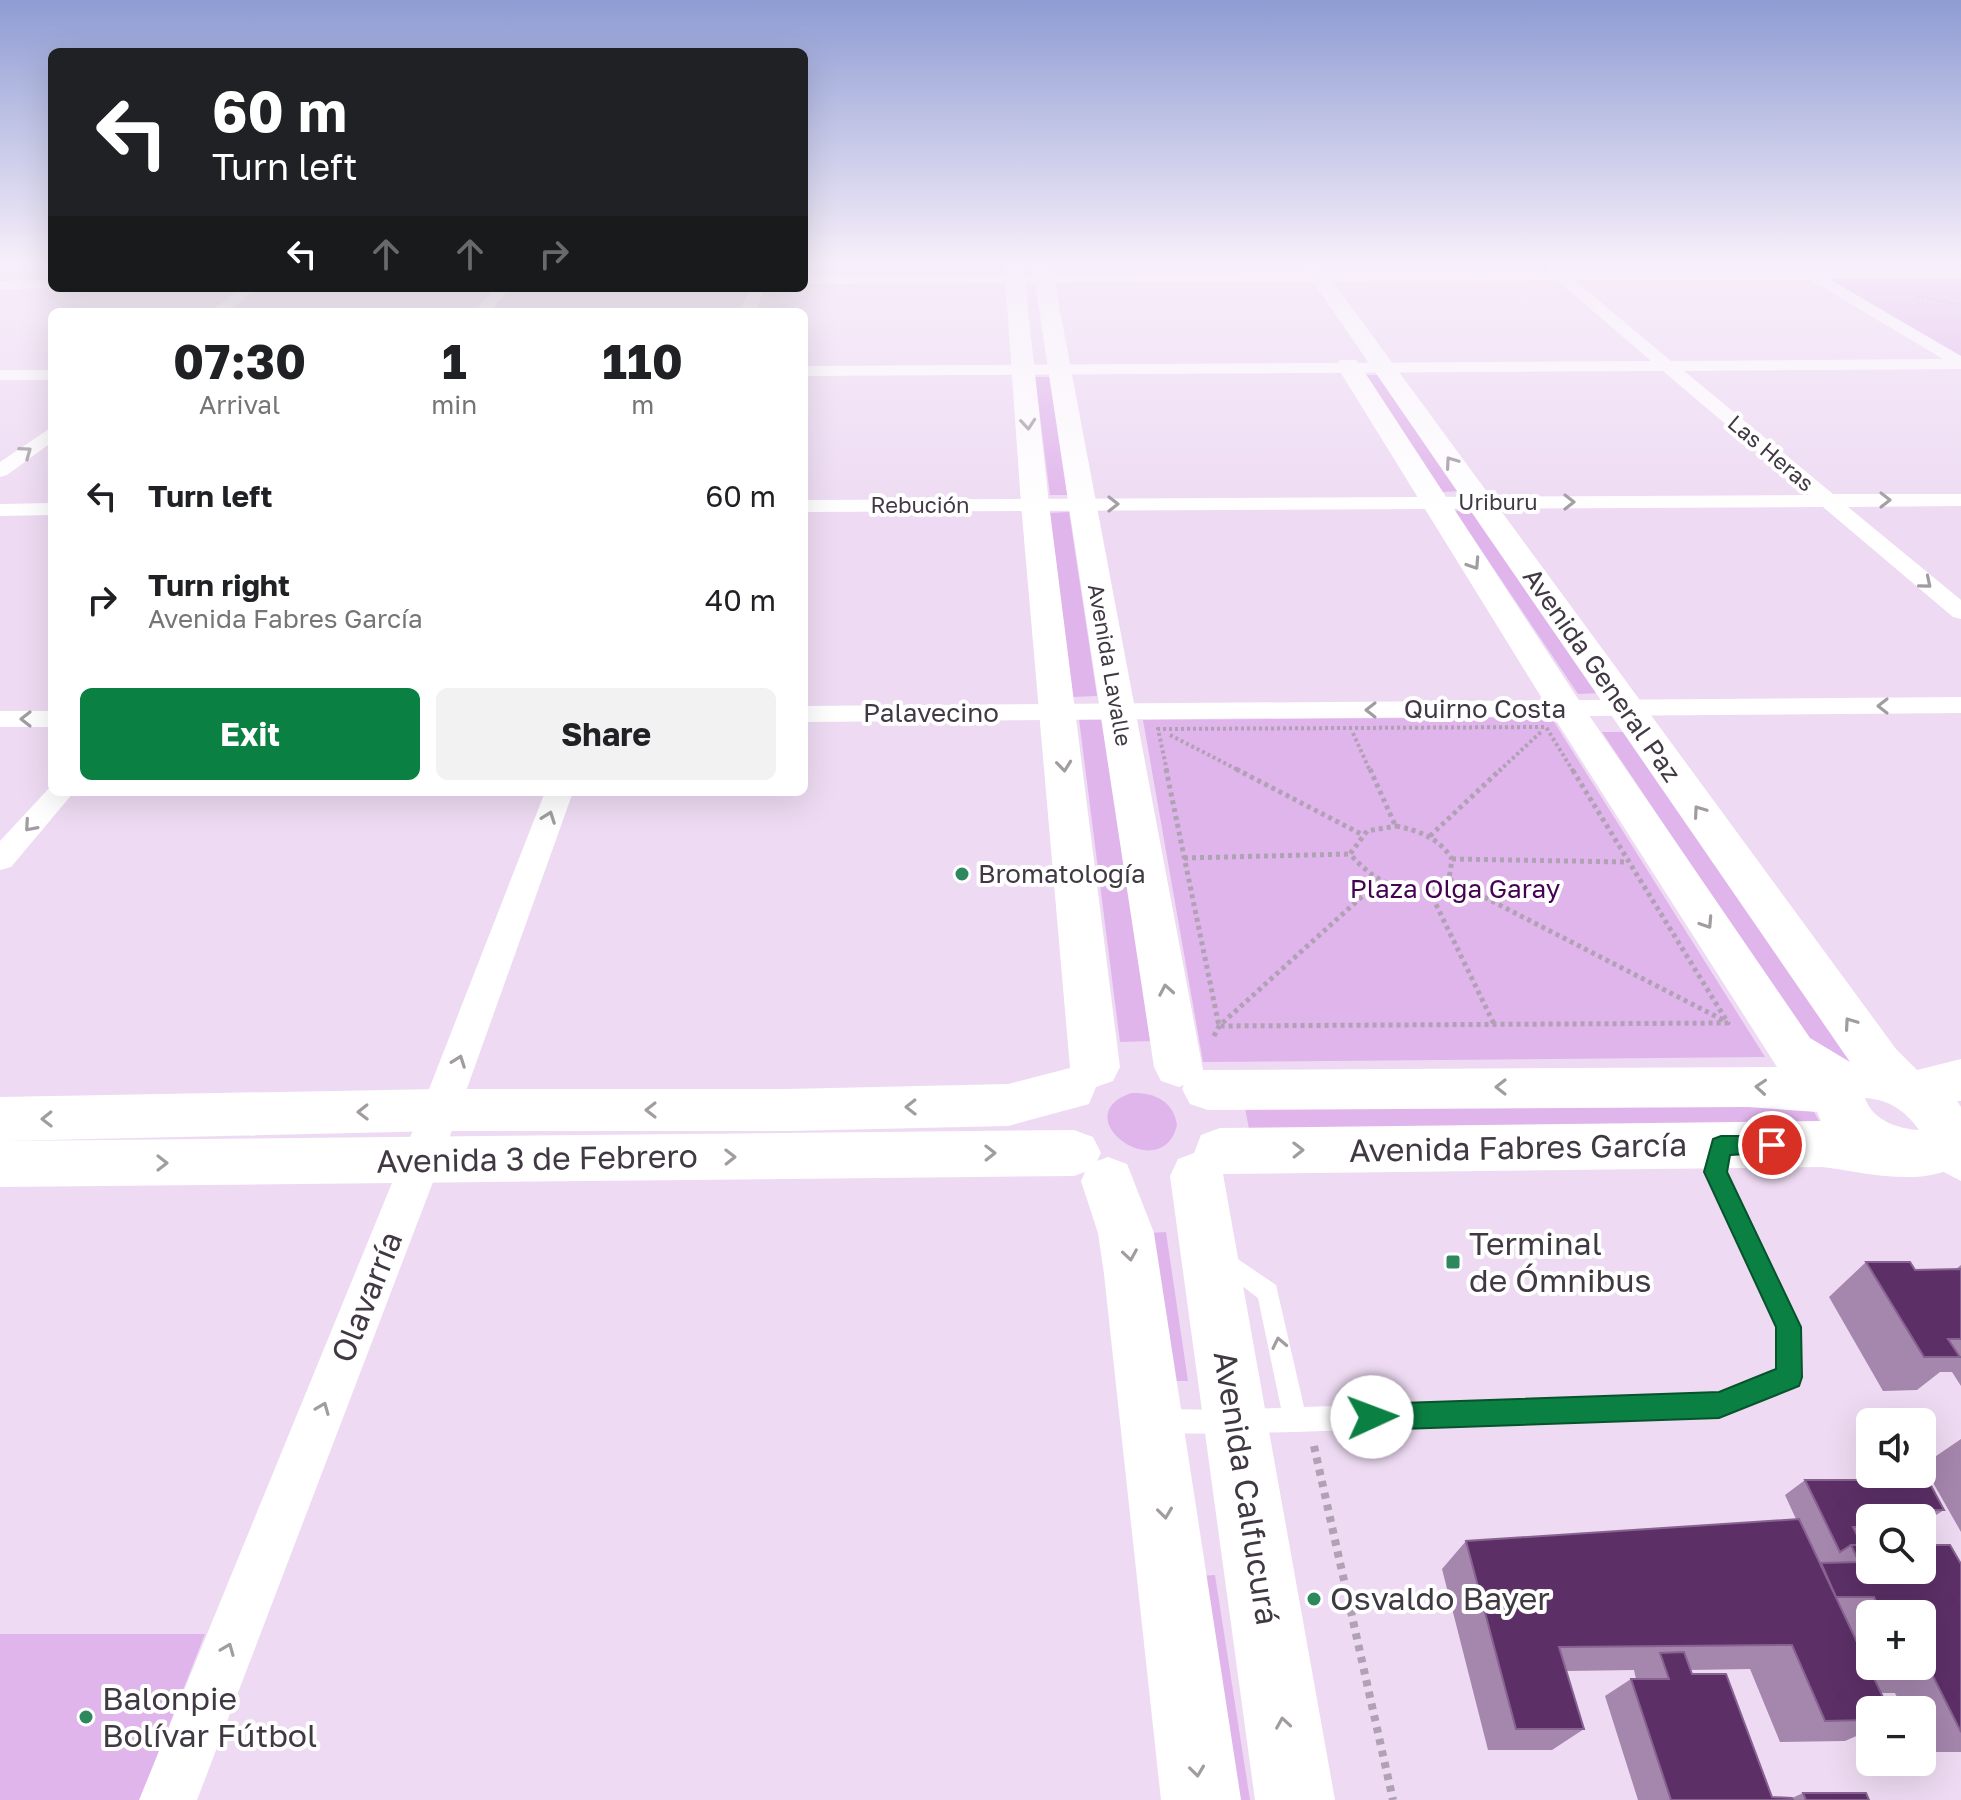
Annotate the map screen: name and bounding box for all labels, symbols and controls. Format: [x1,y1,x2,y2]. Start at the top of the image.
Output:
text: 60 m [212,77,347,144]
icon: left [80,80,184,184]
text: Turn left [212,145,358,188]
icon: left [280,232,324,276]
icon: ahead [364,232,408,276]
icon: ahead [448,232,492,276]
icon: right [532,232,576,276]
text: 07:30 [173,332,306,390]
text: 1 [442,332,467,390]
text: 110 [602,332,683,390]
text: Arrival [199,389,280,420]
text: min [431,389,477,420]
text: m [631,389,654,420]
street label: Las Heras [1723,409,1820,496]
one-way arrow [1019,418,1036,431]
one-way arrow [17,448,32,462]
one-way arrow [1446,457,1461,471]
icon: left [80,474,124,518]
text: Turn left [148,478,273,514]
text: 60 m [705,478,776,514]
street label: Uriburu [1458,488,1538,515]
street label: Rebución [871,491,969,518]
one-way arrow [1879,491,1892,509]
one-way arrow [1563,493,1576,511]
one-way arrow [1107,495,1120,513]
one-way arrow [1464,556,1479,570]
street label: Avenida General Paz [1517,562,1688,788]
text: Turn right [148,567,290,603]
one-way arrow [1917,573,1931,588]
icon: right [80,578,124,622]
text: 40 m [705,582,776,618]
street label: Avenida Lavalle [1083,582,1138,748]
text: Avenida Fabres García [148,603,423,634]
button: Exit [80,688,420,780]
button: Share [436,688,776,780]
street label: Quirno Costa [1404,693,1566,724]
street label: Palavecino [863,697,999,728]
one-way arrow [1876,697,1889,715]
one-way arrow [1364,701,1377,719]
one-way arrow [19,710,32,728]
one-way arrow [1055,760,1072,773]
one-way arrow [1694,806,1709,820]
one-way arrow [539,811,556,825]
one-way arrow [25,817,40,832]
place label: Bromatología [978,858,1146,889]
marker: Bromatología [953,865,971,883]
park label: Plaza Olga Garay [1350,873,1561,904]
one-way arrow [1698,914,1713,929]
one-way arrow [1158,984,1175,997]
one-way arrow [1845,1017,1859,1032]
one-way arrow [449,1055,465,1069]
one-way arrow [1494,1078,1507,1096]
one-way arrow [1754,1079,1767,1096]
one-way arrow [904,1099,917,1116]
one-way arrow [644,1101,657,1119]
one-way arrow [356,1104,369,1121]
one-way arrow [40,1110,53,1128]
pin [1738,1111,1806,1179]
icon: arrive [1750,1123,1794,1167]
street label: Avenida Fabres García [1349,1125,1687,1169]
street label: Avenida 3 de Febrero [376,1136,698,1180]
one-way arrow [1292,1141,1305,1159]
one-way arrow [984,1145,997,1162]
one-way arrow [724,1148,737,1165]
one-way arrow [156,1154,169,1172]
place label: Terminal de Ómnibus [1469,1224,1652,1299]
street label: Olavarría [323,1226,410,1368]
one-way arrow [1121,1249,1138,1262]
marker: Terminal de Ómnibus [1444,1253,1462,1271]
one-way arrow [1271,1337,1288,1351]
street label: Avenida Calfucurá [1207,1348,1287,1628]
position arrow [1330,1375,1414,1459]
one-way arrow [314,1402,330,1416]
map controls [1856,1408,1936,1776]
button: sound [1856,1408,1936,1488]
button: search [1856,1504,1936,1584]
one-way arrow [1156,1506,1173,1520]
place label: Osvaldo Bayer [1330,1579,1550,1617]
marker: Osvaldo Bayer [1305,1590,1323,1608]
button: + [1856,1600,1936,1680]
one-way arrow [218,1643,235,1657]
place label: Balonpie Bolívar Fútbol [102,1679,317,1754]
button: − [1856,1696,1936,1776]
marker: Balonpie Bolívar Fútbol [77,1708,95,1726]
one-way arrow [1275,1716,1292,1730]
one-way arrow [1189,1765,1206,1778]

